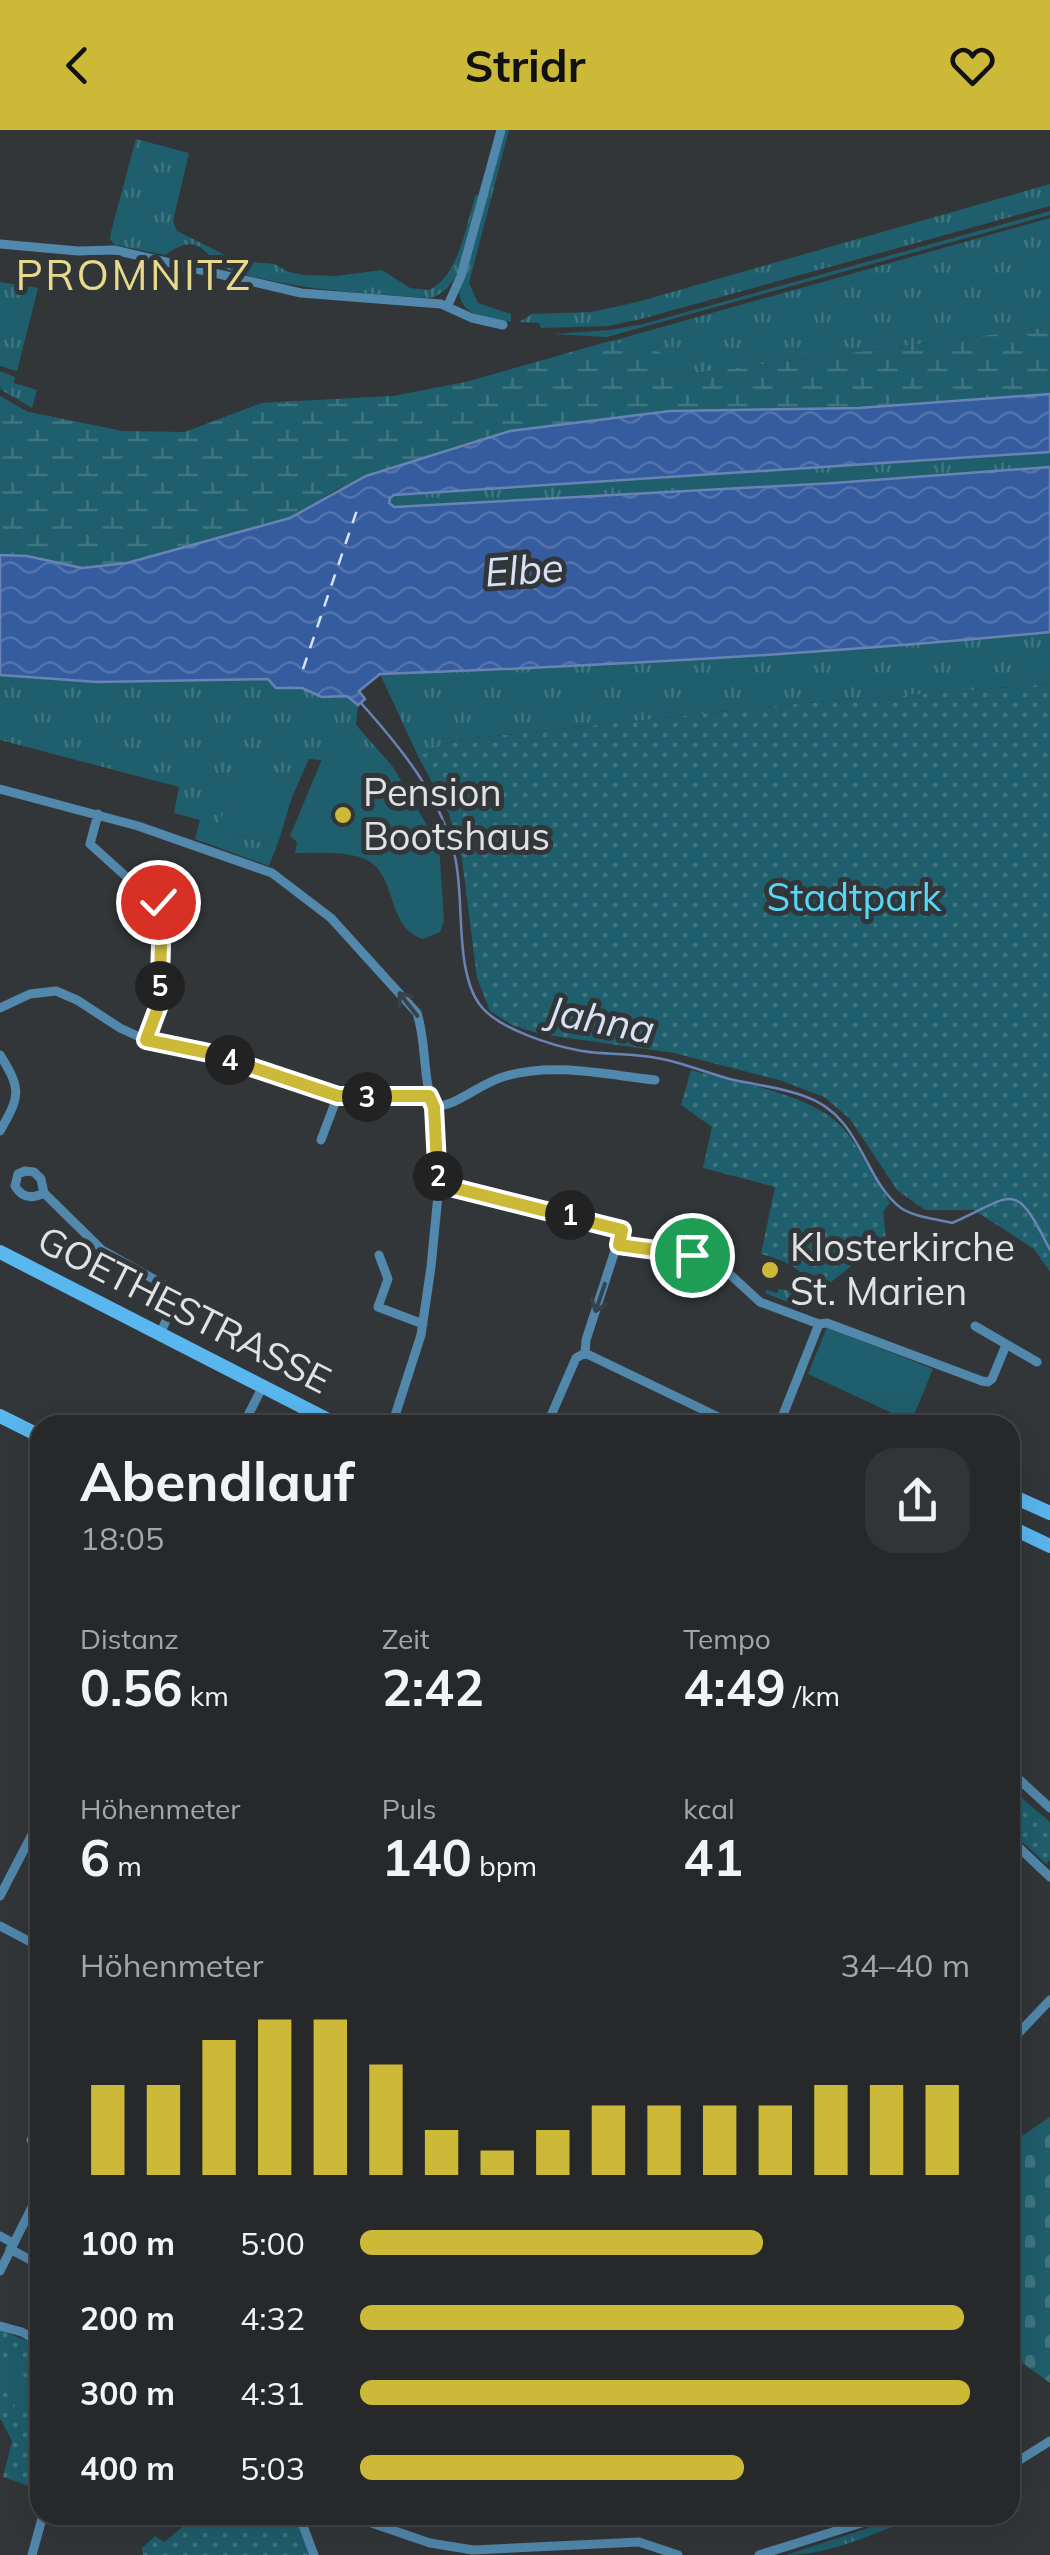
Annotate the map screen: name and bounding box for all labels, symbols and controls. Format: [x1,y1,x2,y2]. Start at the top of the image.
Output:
text: Stridr [465,37,585,93]
icon: back [50,38,105,93]
icon: heart [945,38,1000,93]
district label: PROMNITZ [15,248,253,301]
water label: Elbe [483,541,565,597]
place label: Pension Bootshaus [363,768,550,860]
marker: Pension Bootshaus [332,804,354,826]
pin [116,860,201,945]
park label: Stadtpark [767,873,942,921]
icon: check [131,875,186,930]
pin: 5 [135,961,185,1011]
text: 5 [152,968,168,1003]
water label: Jahna [540,984,659,1054]
one-way arrow [397,991,419,1017]
pin: 4 [205,1035,255,1085]
text: 4 [222,1042,238,1077]
pin: 3 [342,1072,392,1122]
text: 3 [359,1079,375,1114]
pin: 2 [413,1151,463,1201]
text: 2 [430,1158,446,1193]
pin: 1 [545,1190,595,1240]
text: 1 [562,1197,578,1232]
pin [650,1213,735,1298]
street label: GOETHESTRASSE [30,1215,339,1404]
place label: Klosterkirche St. Marien [790,1223,1015,1315]
icon: arrive [665,1228,720,1283]
marker: Klosterkirche St. Marien [759,1259,781,1281]
one-way arrow [590,1282,608,1314]
text: Abendlauf [80,1446,354,1515]
button: share [865,1448,970,1553]
text: 18:05 [80,1518,164,1558]
text: Distanz [80,1621,179,1656]
text: Zeit [382,1621,430,1656]
text: Tempo [683,1621,771,1656]
text: 0.56 [80,1656,182,1719]
text: 2:42 [382,1656,484,1719]
text: 4:49 [683,1656,786,1719]
text: km [182,1678,229,1713]
text: /km [786,1678,840,1713]
text: Höhenmeter [80,1791,240,1826]
text: Puls [382,1791,436,1826]
text: kcal [683,1791,735,1826]
text: 6 [80,1826,110,1889]
text: 140 [382,1826,472,1889]
text: 41 [683,1826,743,1889]
text: m [110,1848,142,1883]
text: bpm [472,1848,537,1883]
text: Höhenmeter [80,1945,263,1985]
text: 34–40 m [841,1945,970,1985]
text: 100 m [80,2223,175,2263]
text: 5:00 [240,2223,305,2263]
text: 200 m [80,2298,175,2338]
text: 4:32 [240,2298,305,2338]
text: 300 m [80,2373,175,2413]
text: 4:31 [240,2373,305,2413]
text: 400 m [80,2448,175,2488]
text: 5:03 [240,2448,305,2488]

